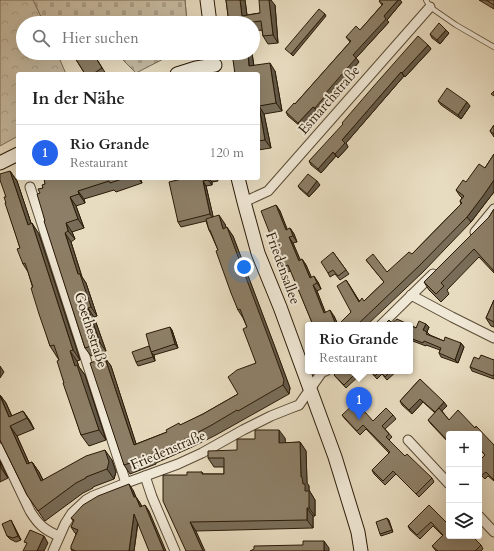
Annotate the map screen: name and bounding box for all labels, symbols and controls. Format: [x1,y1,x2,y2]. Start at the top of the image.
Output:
search box [16,16,260,60]
icon: search [30,27,52,49]
text: Hier suchen [62,28,139,48]
street label: Esmarchstraße [294,62,364,138]
text: In der Nähe [32,87,125,110]
text: Rio Grande [70,134,149,154]
text: 1 [42,144,48,162]
text: 120 m [210,144,244,162]
text: Restaurant [70,154,128,172]
street label: Friedensallee [261,229,305,307]
your location [234,257,254,277]
street label: Goethestraße [70,290,112,370]
popup [305,322,413,374]
text: Rio Grande [319,329,399,349]
text: Restaurant [319,349,377,367]
pin: 1 [346,387,372,420]
street label: Friedenstraße [127,426,209,474]
map controls [446,431,482,539]
button: + [446,431,482,467]
button: − [446,467,482,503]
button: layers [446,503,482,539]

